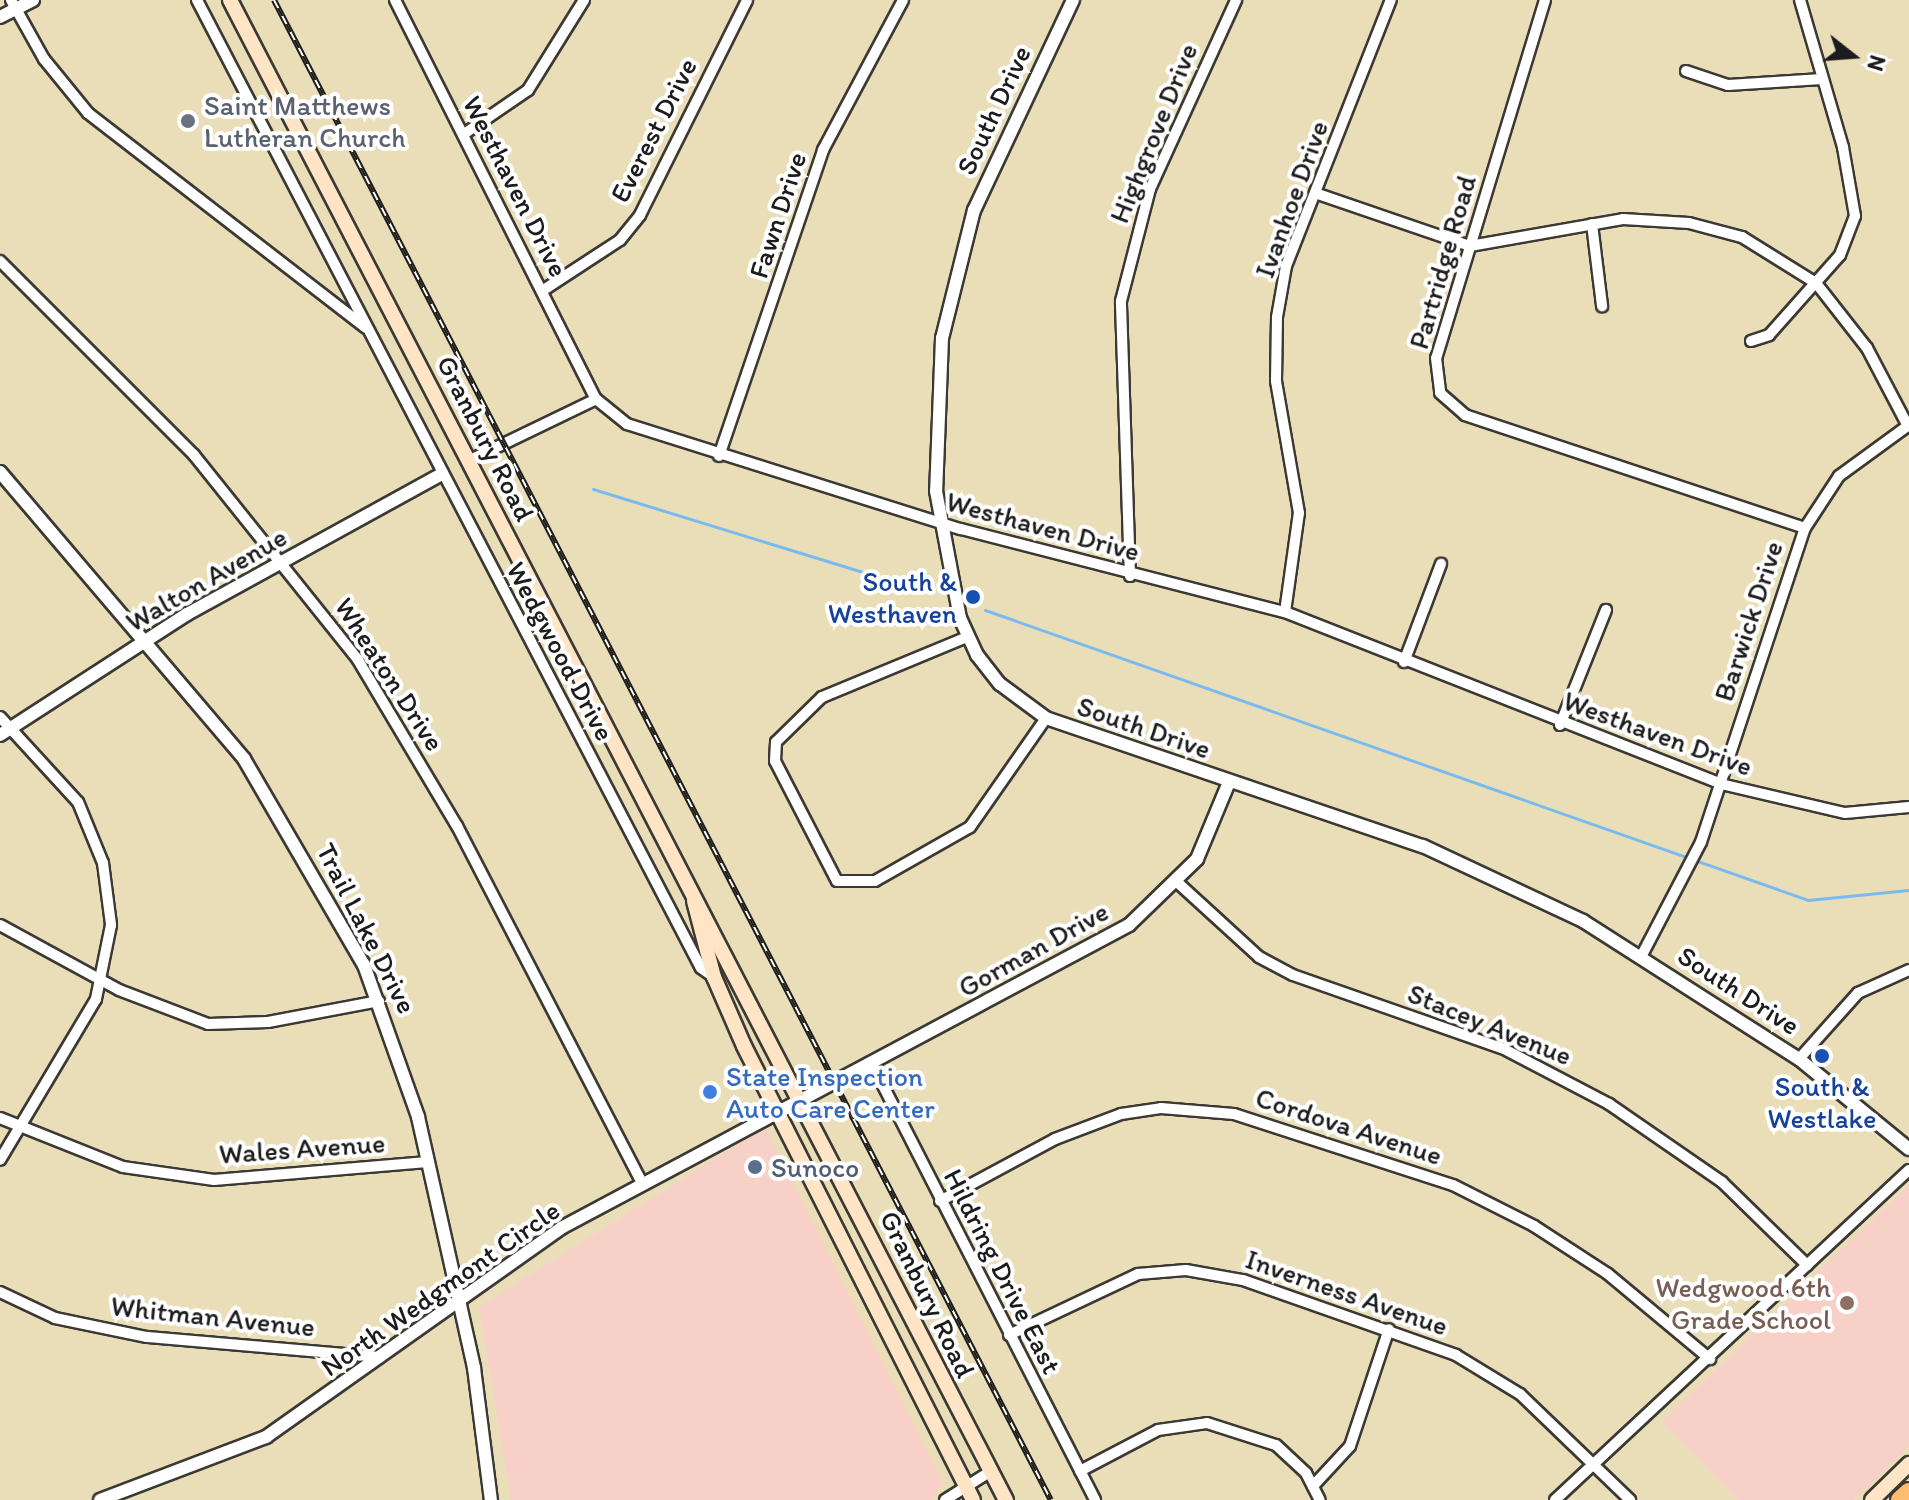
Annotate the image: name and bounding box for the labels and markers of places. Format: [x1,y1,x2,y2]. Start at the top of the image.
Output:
place label: Saint Matthews Lutheran Church [204,88,407,154]
marker: Saint Matthews Lutheran Church [179,112,197,130]
place label: South & Westhaven [828,564,957,630]
marker: South & Westhaven [964,588,982,606]
marker: South & Westlake [1813,1047,1831,1065]
place label: State Inspection Auto Care Center [726,1059,936,1125]
place label: South & Westlake [1768,1069,1876,1135]
marker: State Inspection Auto Care Center [701,1083,719,1101]
place label: Sunoco [771,1150,859,1184]
marker: Sunoco [746,1158,764,1176]
place label: Wedgwood 6th Grade School [1656,1270,1831,1336]
marker: Wedgwood 6th Grade School [1838,1294,1856,1312]

